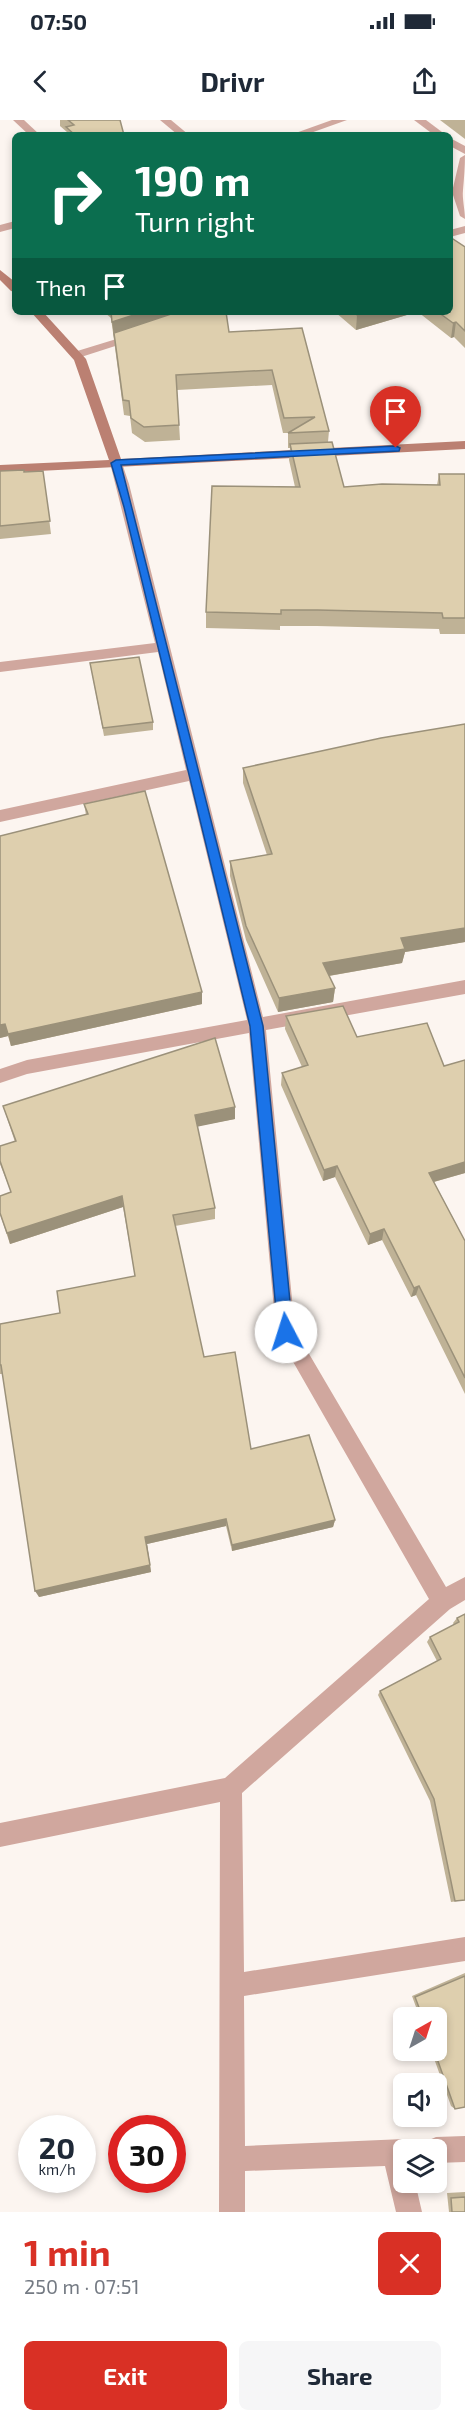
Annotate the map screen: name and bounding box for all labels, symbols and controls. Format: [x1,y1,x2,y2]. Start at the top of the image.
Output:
text: 07:50 [30,8,87,34]
icon: back [24,65,57,98]
text: Drivr [200,65,265,97]
icon: share [408,65,441,98]
text: 190 m [135,154,251,204]
icon: right [36,156,114,234]
text: Turn right [135,205,255,237]
icon: arrive [98,270,131,303]
text: Then [36,274,86,300]
pin [370,386,421,448]
icon: arrive [379,395,412,428]
position arrow [254,1300,318,1364]
north arrow [393,2007,447,2061]
map controls [393,2007,447,2193]
button: sound [393,2073,447,2127]
speed limit sign: 30 [108,2115,186,2193]
text: 20 [39,2129,75,2165]
button: layers [393,2139,447,2193]
text: km/h [38,2160,76,2178]
text: 1 min [24,2230,111,2273]
button: close [378,2232,441,2295]
text: 250 m · 07:51 [24,2274,139,2298]
button: Exit [24,2341,227,2410]
button: Share [239,2341,441,2410]

